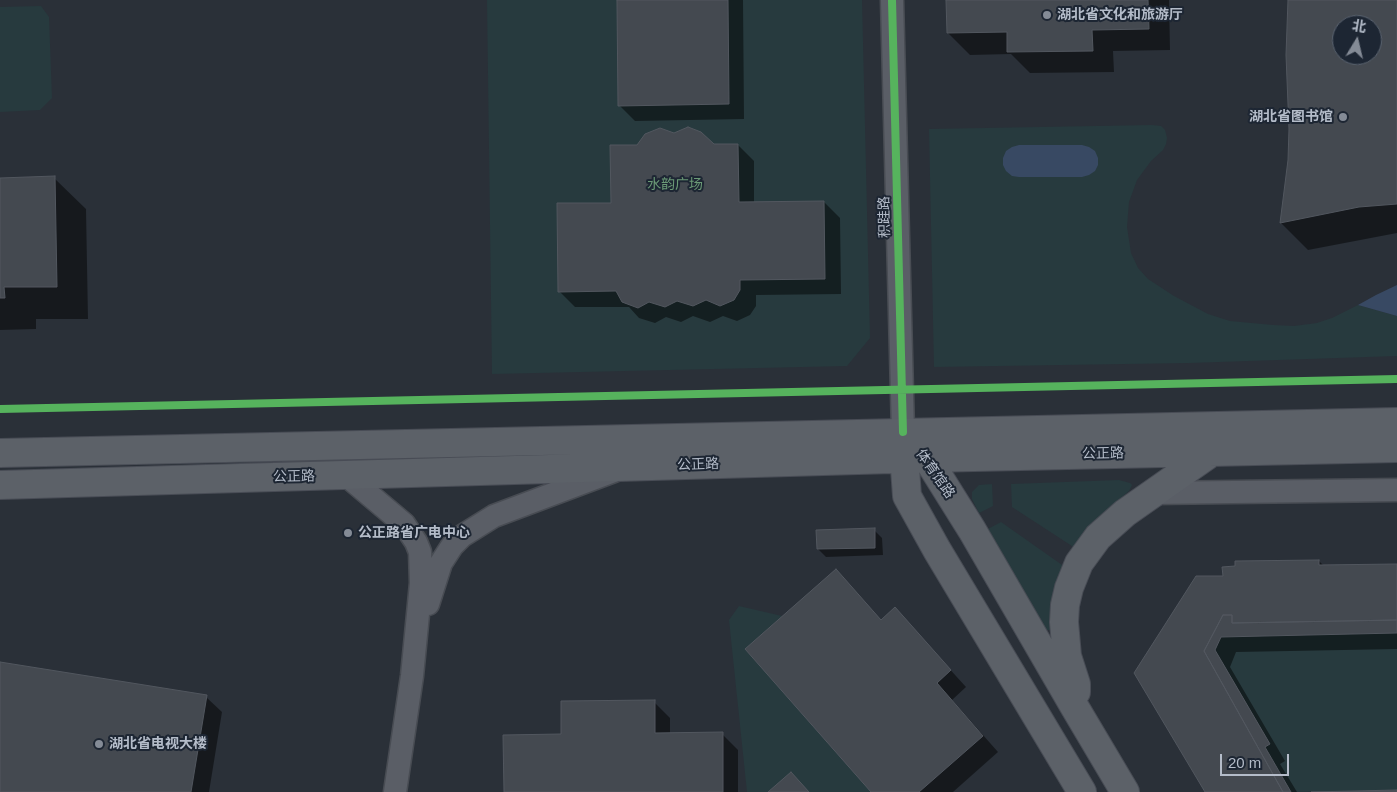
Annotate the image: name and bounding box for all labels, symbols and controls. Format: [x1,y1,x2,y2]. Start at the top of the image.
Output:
place label: 湖北省文化和旅游厅 [1057,7,1183,23]
marker: 湖北省文化和旅游厅 [1041,9,1053,21]
north arrow [1332,15,1382,65]
text: 北 [1351,17,1367,35]
place label: 湖北省图书馆 [1249,109,1333,125]
marker: 湖北省图书馆 [1337,111,1349,123]
park label: 水韵广场 [647,177,703,193]
street label: 积跬路 [876,196,894,238]
street label: 公正路 [1082,445,1124,463]
street label: 体育馆路 [912,446,958,502]
street label: 公正路 [677,456,719,474]
street label: 公正路 [273,468,315,486]
place label: 公正路省广电中心 [358,525,470,541]
marker: 公正路省广电中心 [342,527,354,539]
place label: 湖北省电视大楼 [109,736,207,752]
marker: 湖北省电视大楼 [93,738,105,750]
scale bar [1222,744,1291,776]
text: 20 m [1228,754,1261,771]

